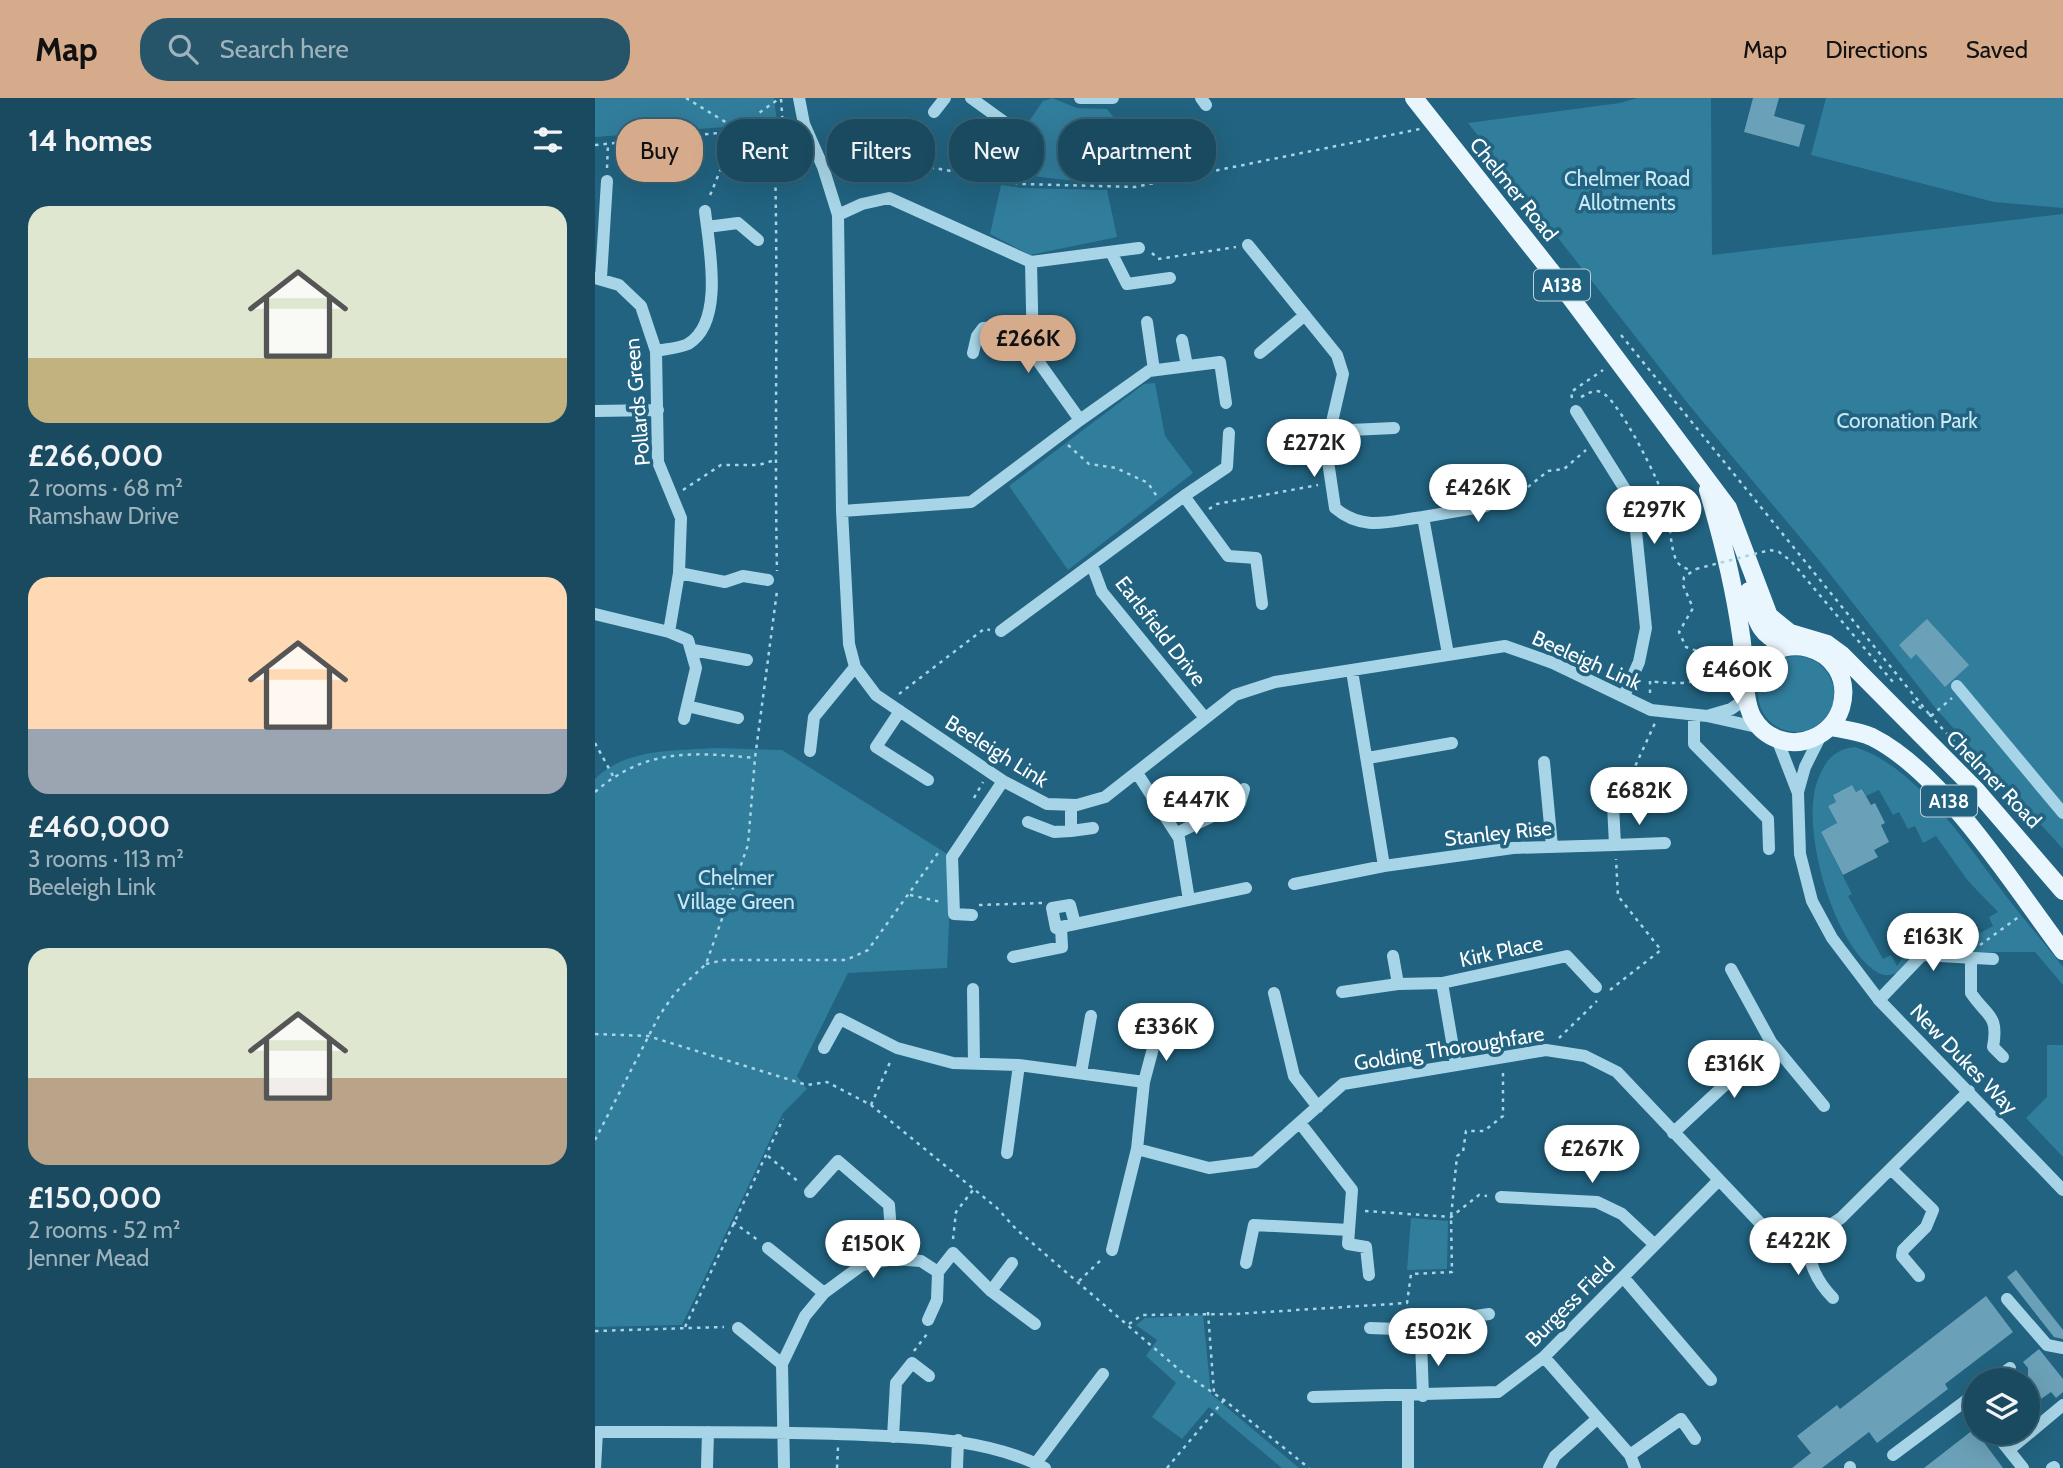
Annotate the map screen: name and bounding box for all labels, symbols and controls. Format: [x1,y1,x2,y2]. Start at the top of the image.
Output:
search box [140,18,630,81]
text: Map [35,29,98,69]
icon: search [164,30,202,68]
text: Search here [220,33,349,65]
text: Map [1743,35,1787,64]
text: Directions [1825,35,1928,64]
text: Saved [1966,35,2028,64]
chip: Buy [616,119,703,182]
chip: Rent [717,119,813,182]
chip: Filters [827,119,935,182]
chip: New [949,119,1044,182]
chip: Apartment [1058,119,1216,182]
icon: filters [529,121,567,159]
text: 14 homes [28,122,152,159]
street label: Chelmer Road [1465,132,1563,246]
park label: Chelmer Road Allotments [1564,166,1690,215]
icon: home [235,251,361,377]
road number: A138 [1534,270,1590,300]
pin: £266K [979,316,1077,375]
text: £266K [996,324,1060,352]
street label: Pollards Green [619,337,655,467]
park label: Coronation Park [1836,408,1978,433]
pin: £272K [1265,420,1363,479]
text: £272K [1283,428,1345,456]
text: £266,000 [28,437,163,474]
pin: £426K [1429,464,1527,524]
text: £426K [1445,473,1511,501]
text: 2 rooms · 68 m² [28,474,183,502]
pin: £297K [1605,486,1703,546]
text: £297K [1622,495,1686,523]
text: Ramshaw Drive [28,502,179,530]
street label: Earlsfield Drive [1110,571,1212,691]
icon: home [235,622,361,748]
street label: Beeleigh Link [1529,625,1646,695]
pin: £460K [1688,646,1786,706]
text: £460K [1702,655,1772,683]
street label: Beeleigh Link [941,709,1054,793]
street label: Chelmer Road [1941,725,2047,833]
pin: £682K [1590,768,1688,827]
pin: £447K [1147,776,1245,836]
text: £682K [1606,776,1672,804]
text: £447K [1163,785,1229,813]
road number: A138 [1921,786,1977,816]
text: £460,000 [28,808,170,845]
street label: Stanley Rise [1443,815,1553,851]
text: 3 rooms · 113 m² [28,845,184,873]
park label: Chelmer Village Green [677,865,795,914]
text: Beeleigh Link [28,873,156,901]
pin: £163K [1884,914,1982,973]
text: £163K [1903,922,1963,950]
street label: Kirk Place [1457,930,1545,972]
icon: home [235,993,361,1119]
street label: New Dukes Way [1905,999,2023,1120]
pin: £336K [1117,1004,1215,1063]
text: £336K [1134,1012,1198,1040]
street label: Golding Thoroughfare [1352,1021,1546,1075]
pin: £316K [1685,1040,1783,1100]
text: £316K [1704,1049,1764,1077]
pin: £267K [1543,1126,1641,1185]
text: £267K [1560,1134,1624,1162]
text: £150,000 [28,1179,162,1216]
text: 2 rooms · 52 m² [28,1216,181,1244]
pin: £422K [1749,1218,1847,1277]
pin: £150K [824,1220,922,1280]
text: £422K [1766,1226,1831,1254]
text: £150K [841,1229,905,1257]
text: Jenner Mead [28,1244,149,1272]
street label: Burgess Field [1520,1252,1620,1352]
pin: £502K [1389,1308,1487,1368]
text: £502K [1404,1317,1472,1345]
map controls [1963,1368,2040,1445]
button: layers [1963,1368,2040,1445]

